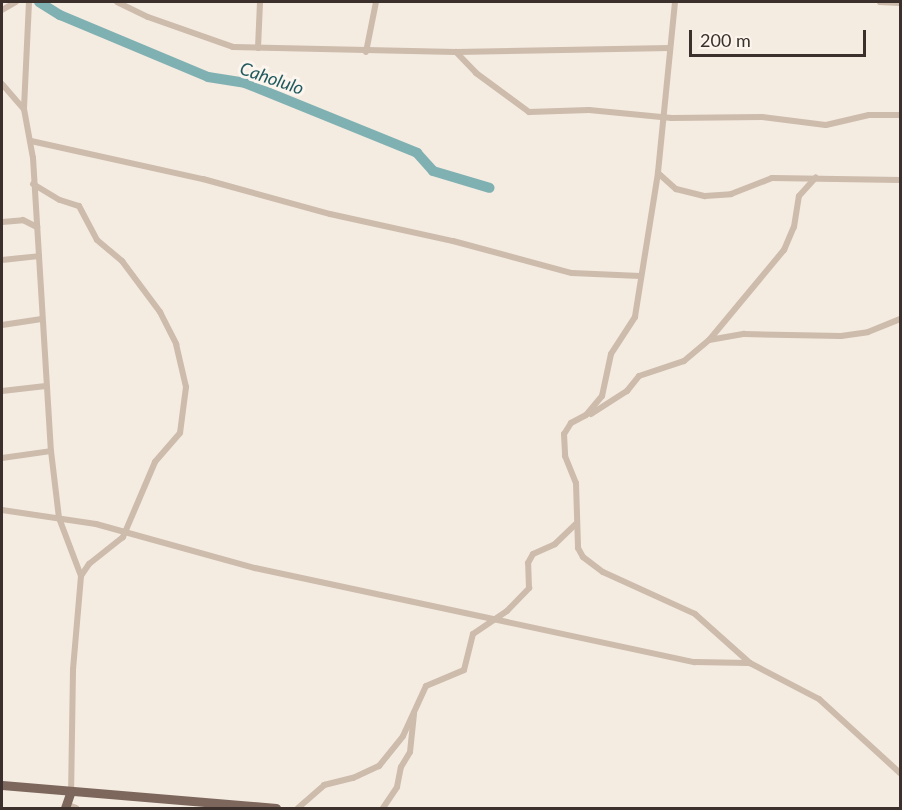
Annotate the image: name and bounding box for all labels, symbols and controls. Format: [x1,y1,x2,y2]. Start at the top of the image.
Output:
scale bar [692,18,869,56]
text: 200 m [700,29,751,51]
water label: Caholulo [237,57,307,99]

